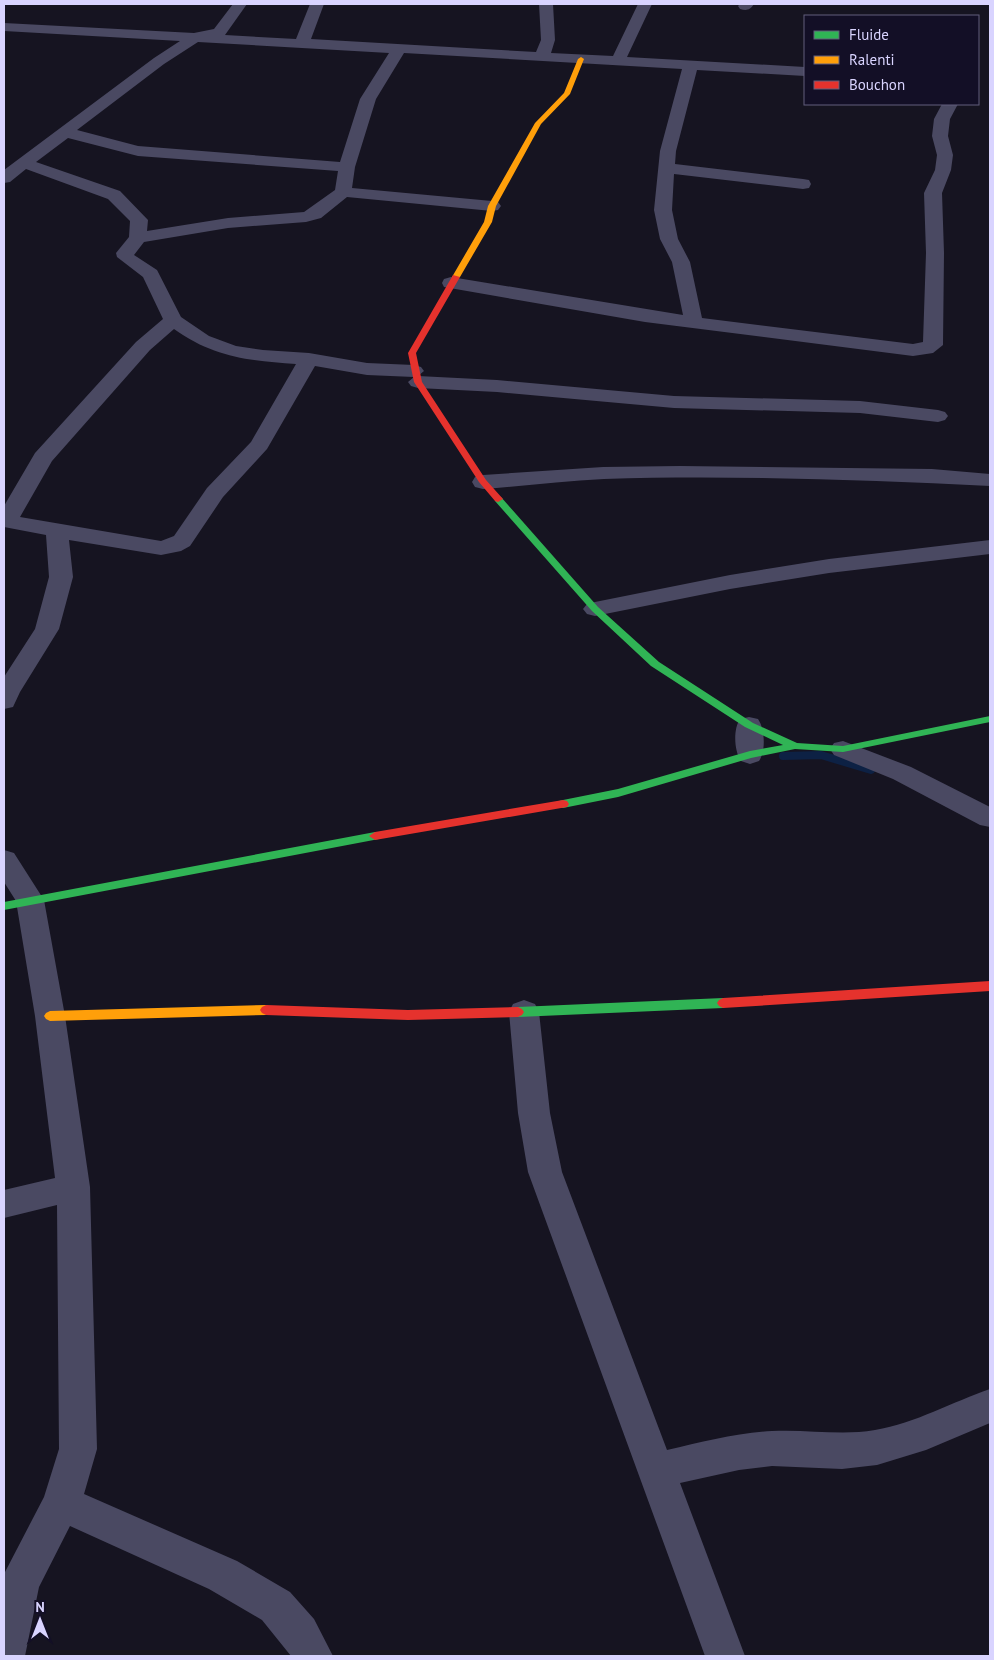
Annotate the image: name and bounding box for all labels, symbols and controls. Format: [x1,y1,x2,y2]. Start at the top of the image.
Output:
legend [804,15,979,105]
text: Fluide [849,25,889,44]
text: Ralenti [849,50,895,69]
text: Bouchon [849,75,905,94]
north arrow [15,1595,65,1645]
text: N [35,1598,45,1616]

